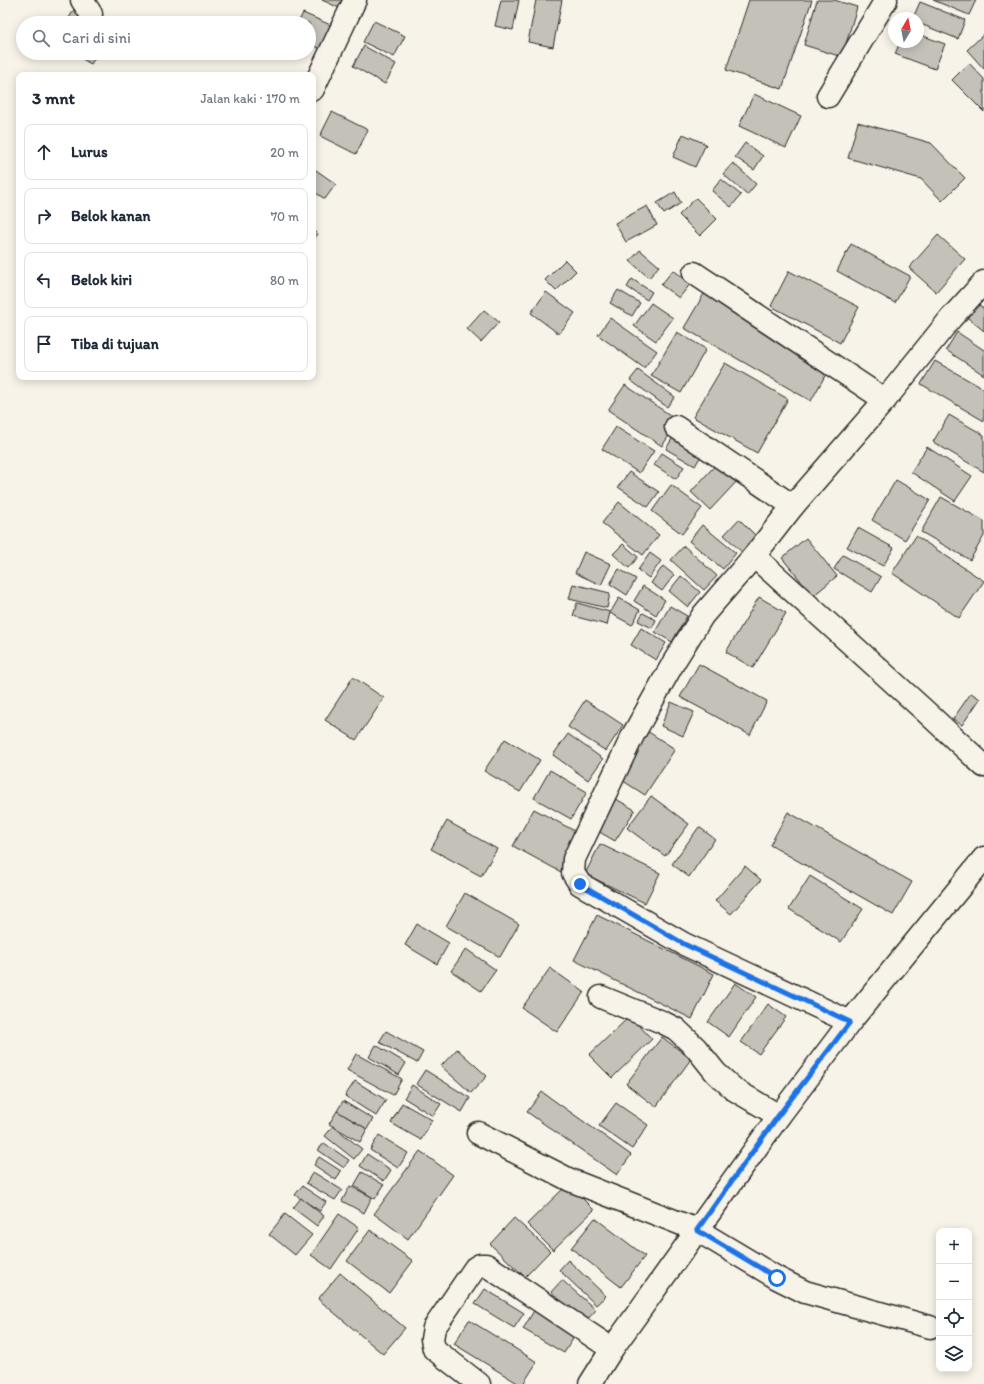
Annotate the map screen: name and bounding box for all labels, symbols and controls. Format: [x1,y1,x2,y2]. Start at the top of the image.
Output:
north arrow [888,12,924,48]
search box [16,16,316,60]
icon: search [30,27,52,49]
text: Cari di sini [62,29,131,47]
text: 3 mnt [32,88,75,108]
text: Jalan kaki · 170 m [200,91,300,106]
icon: ahead [33,141,55,163]
text: Lurus [71,143,108,161]
text: 20 m [270,145,299,160]
icon: right [33,205,55,227]
text: Belok kanan [71,207,151,225]
text: 70 m [271,209,299,224]
icon: left [33,269,55,291]
text: Belok kiri [71,271,132,289]
text: 80 m [270,273,299,288]
icon: arrive [33,333,55,355]
text: Tiba di tujuan [71,335,159,353]
route end [571,875,589,893]
map controls [936,1228,972,1372]
button: + [936,1228,972,1264]
button: − [936,1264,972,1300]
route start [768,1269,786,1287]
button: locate [936,1300,972,1336]
button: layers [936,1336,972,1372]

